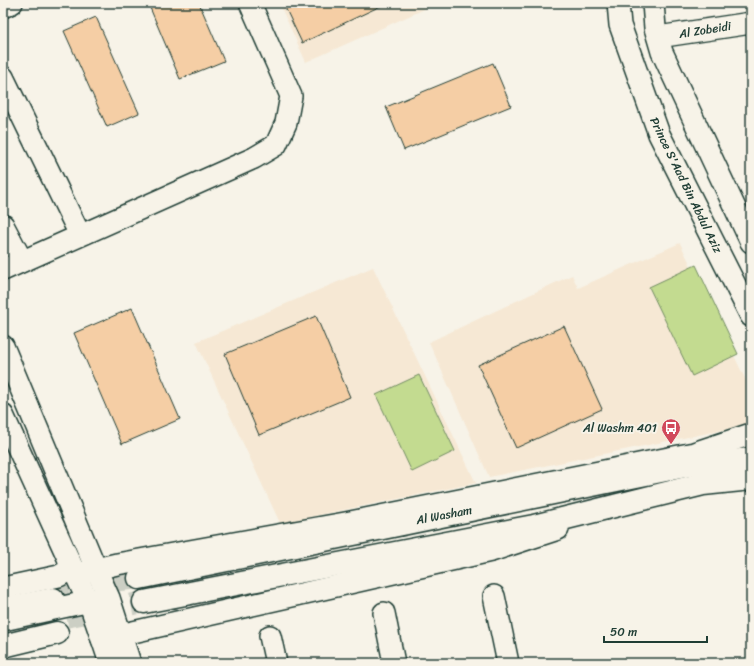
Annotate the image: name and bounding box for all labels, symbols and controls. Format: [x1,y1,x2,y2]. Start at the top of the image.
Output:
street label: Al Zobeidi [676,15,733,45]
street label: Prince S'Aad Bin Abdul Aziz [643,113,729,257]
place label: Al Washm 401 [582,417,657,439]
bus stop icon: Al Washm 401 [660,417,682,445]
street label: Al Washam [413,499,474,531]
scale bar [604,618,707,644]
text: 50 m [610,621,637,643]

